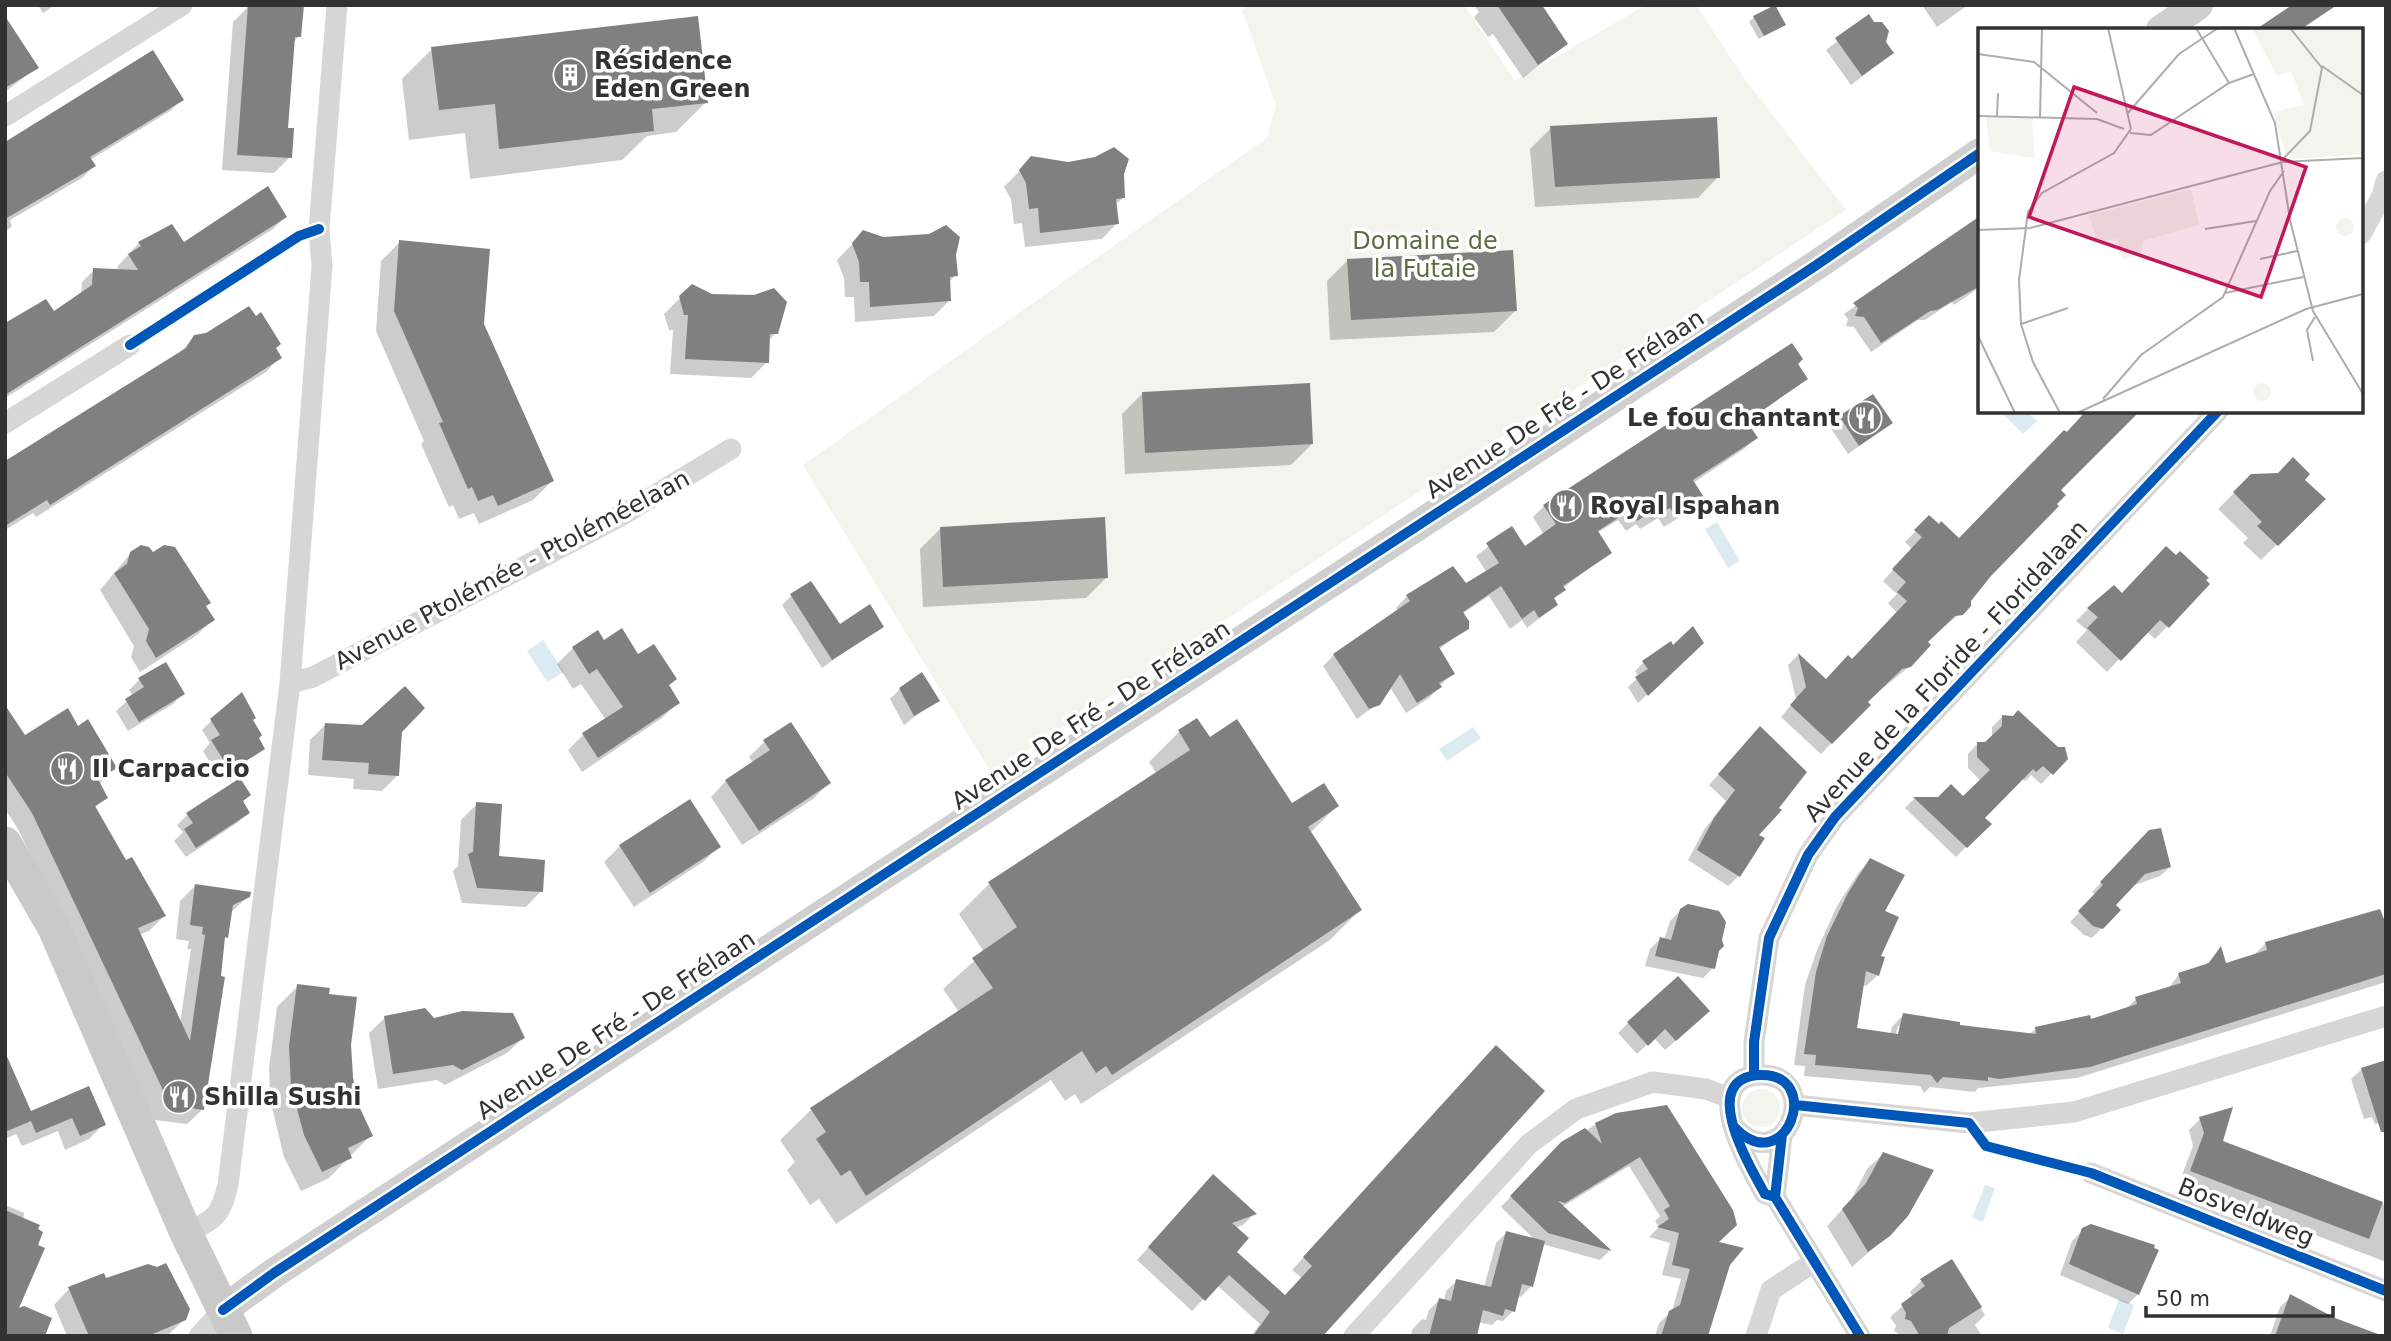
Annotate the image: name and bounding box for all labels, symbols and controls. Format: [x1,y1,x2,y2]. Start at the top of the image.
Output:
inset map [1978,28,2363,413]
place label: Résidence Eden Green [594,47,750,103]
building icon: Résidence Eden Green [551,56,589,94]
park label: Domaine de la Futaie [1352,227,1498,283]
street label: Avenue De Fré - De Frélaan [1421,303,1709,505]
restaurant icon: Le fou chantant [1846,399,1884,437]
place label: Le fou chantant [1627,404,1840,432]
street label: Avenue Ptolémée - Ptoléméelaan [330,464,694,676]
restaurant icon: Royal Ispahan [1547,487,1585,525]
place label: Royal Ispahan [1590,492,1780,520]
street label: Avenue de la Floride - Floridalaan [1799,514,2093,828]
street label: Avenue De Fré - De Frélaan [947,614,1235,816]
restaurant icon: Il Carpaccio [48,750,86,788]
place label: Il Carpaccio [92,755,250,783]
street label: Avenue De Fré - De Frélaan [472,924,760,1126]
restaurant icon: Shilla Sushi [160,1078,198,1116]
place label: Shilla Sushi [204,1083,362,1111]
street label: Bosveldweg [2174,1172,2318,1252]
scale bar [2146,1274,2333,1318]
text: 50 m [2156,1287,2210,1311]

